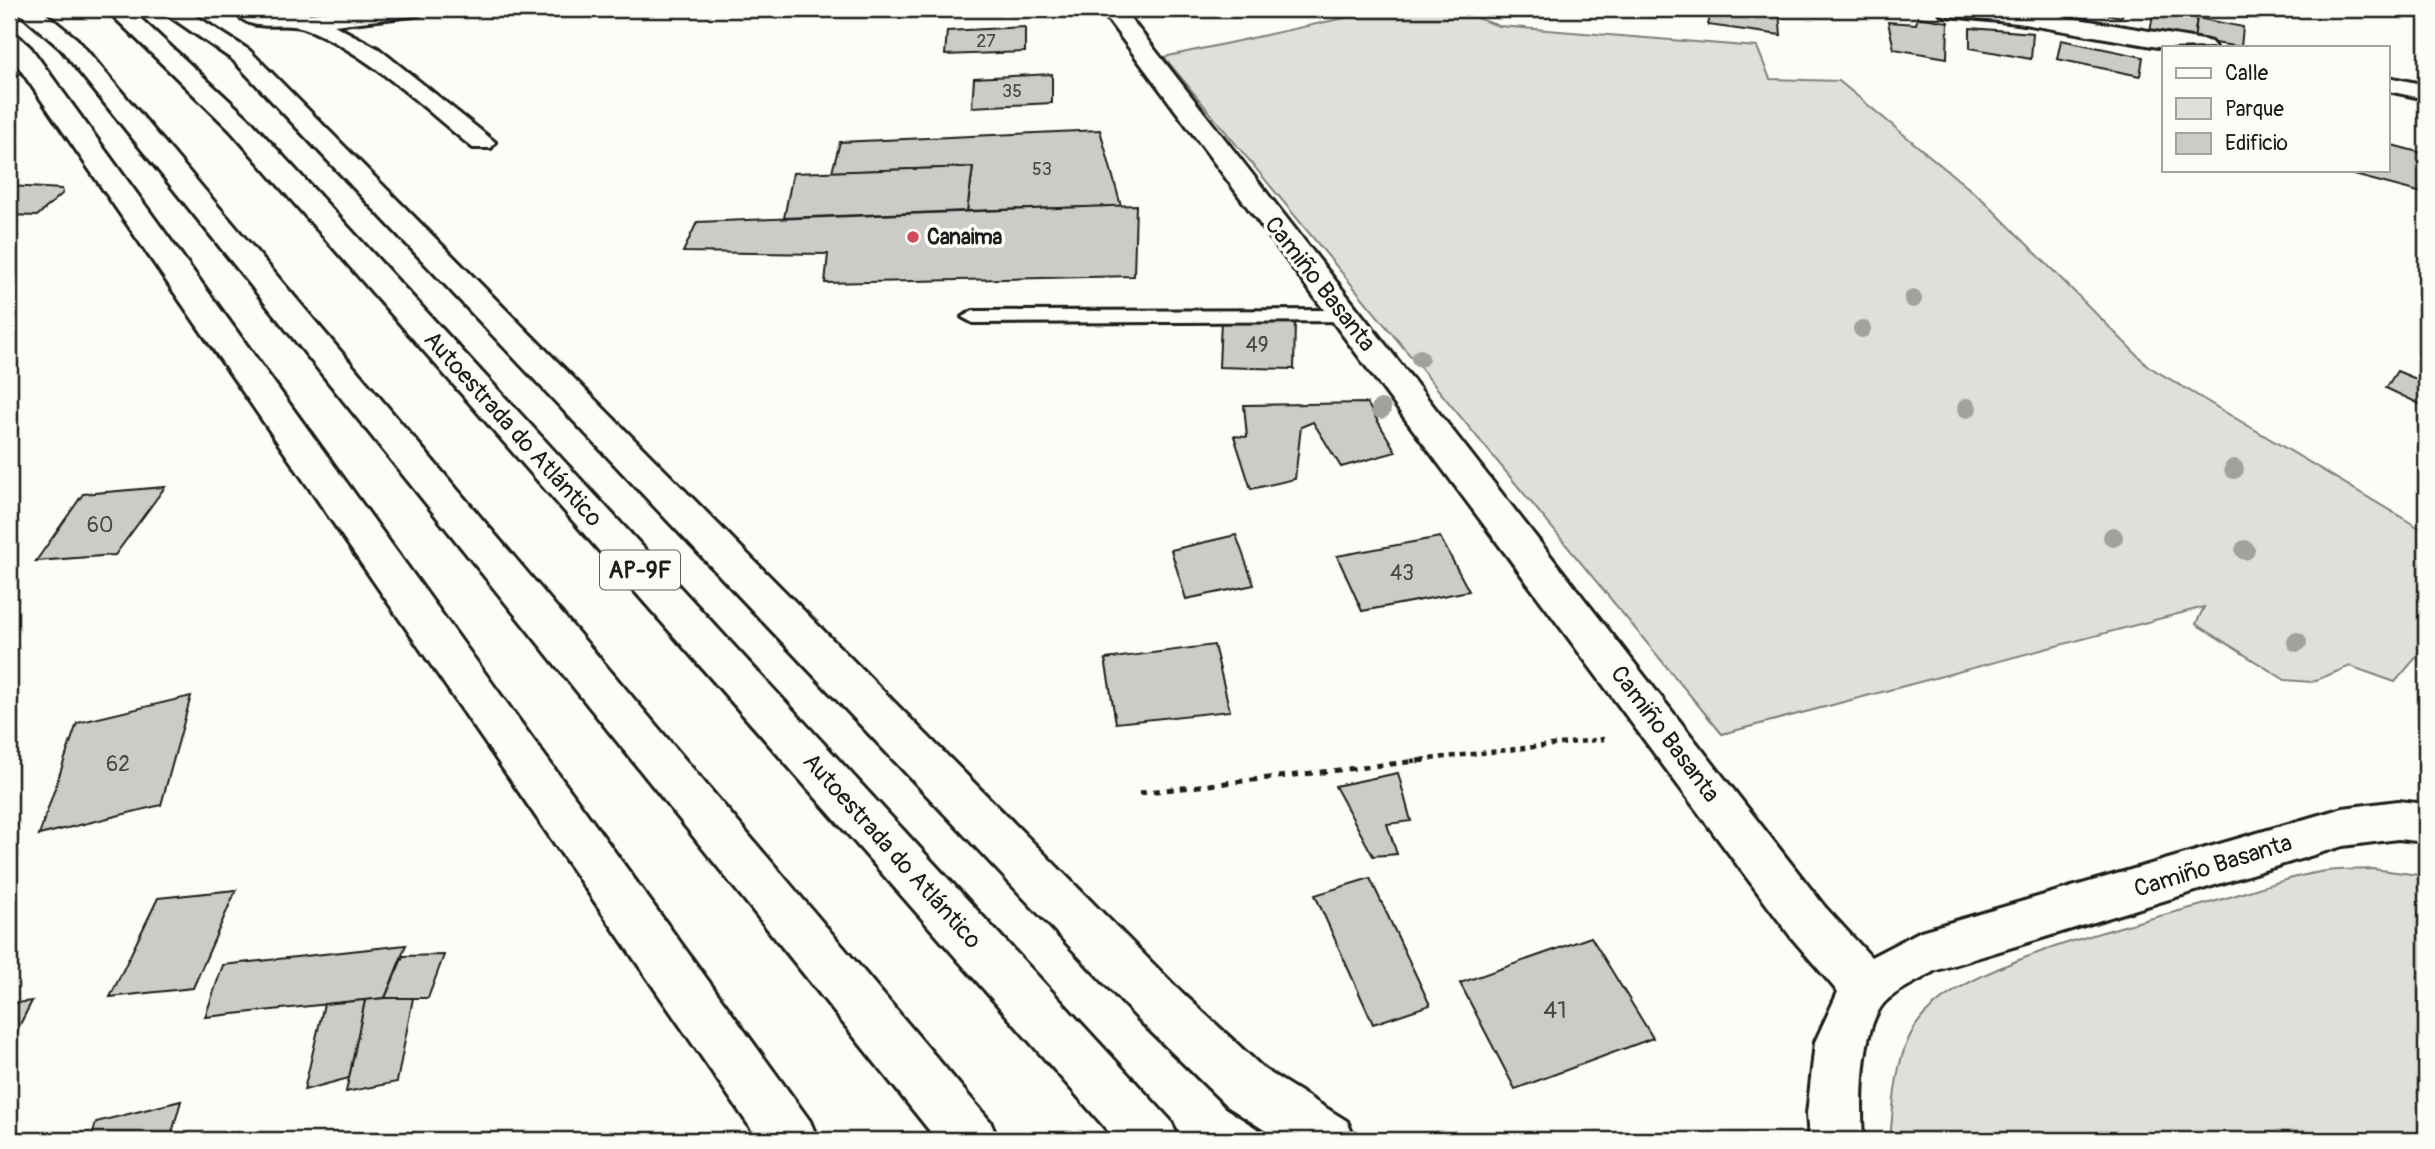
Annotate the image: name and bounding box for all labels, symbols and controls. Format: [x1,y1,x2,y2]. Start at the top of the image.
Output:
house number: 27 [976,30,996,53]
legend [2162,46,2390,172]
text: Calle [2225,60,2269,87]
house number: 35 [1002,80,1022,103]
text: Parque [2225,96,2284,123]
text: Edificio [2225,130,2288,157]
house number: 53 [1032,158,1052,181]
street label: Camiño Basanta [1258,211,1382,357]
place label: Canaima [927,224,1003,251]
marker: Canaima [905,229,921,245]
street label: Autoestrada do Atlántico [417,325,609,533]
house number: 49 [1246,332,1269,359]
house number: 60 [87,512,113,539]
road number: AP-9F [600,550,680,590]
house number: 43 [1390,560,1414,587]
street label: Camiño Basanta [1604,660,1726,808]
street label: Autoestrada do Atlántico [796,747,988,955]
house number: 62 [106,751,130,778]
street label: Camiño Basanta [2131,828,2295,904]
house number: 41 [1543,996,1567,1025]

